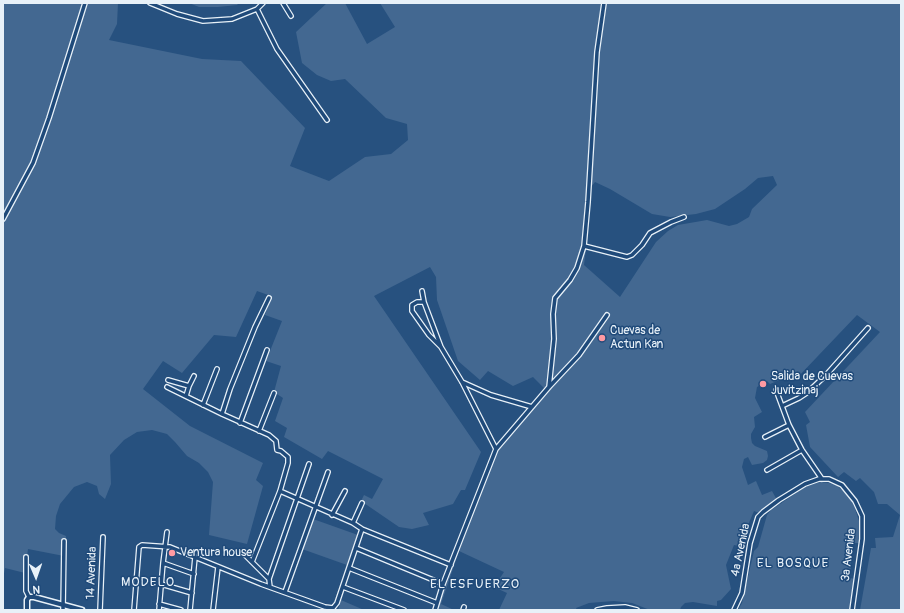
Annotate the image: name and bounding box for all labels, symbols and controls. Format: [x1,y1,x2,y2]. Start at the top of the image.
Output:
place label: Cuevas de Actun Kan [610,324,663,352]
marker: Cuevas de Actun Kan [597,333,607,343]
place label: Salida de Cuevas Juvitzinaj [771,370,853,398]
marker: Salida de Cuevas Juvitzinaj [758,379,768,389]
street label: 4a Avenida [728,522,754,578]
street label: 3a Avenida [839,528,859,582]
street label: 14 Avenida [84,546,100,600]
place label: Ventura house [180,546,252,560]
marker: Ventura house [167,548,177,558]
district label: EL BOSQUE [757,556,829,572]
north arrow [16,557,56,597]
district label: MODELO [121,575,175,591]
district label: EL ESFUERZO [430,577,520,593]
text: N [32,583,40,596]

